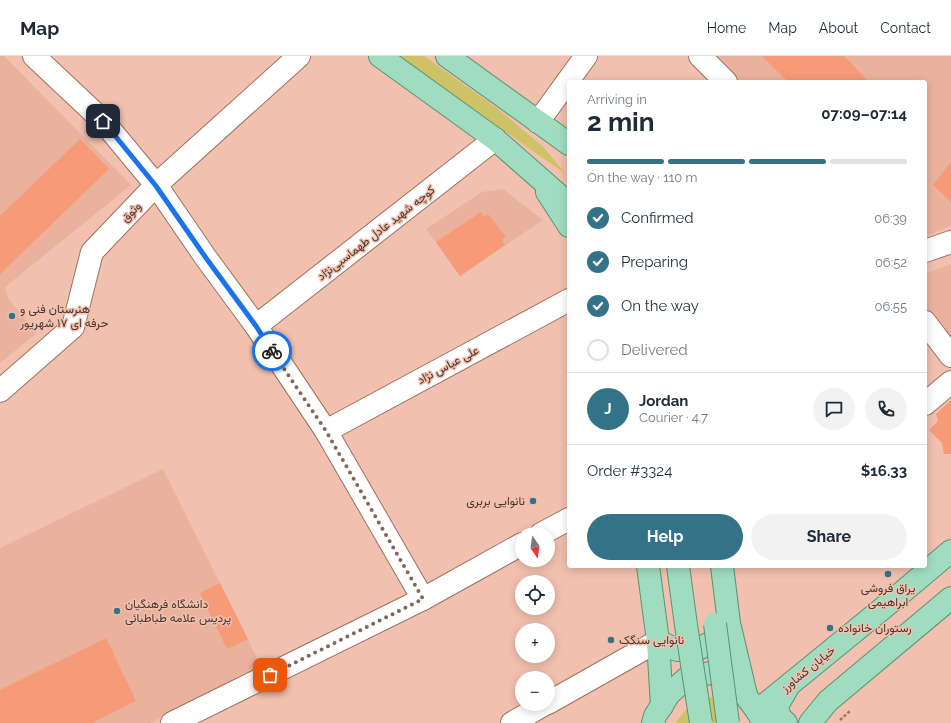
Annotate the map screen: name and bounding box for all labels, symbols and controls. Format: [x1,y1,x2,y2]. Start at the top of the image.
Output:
text: Map [20,17,59,39]
text: Home [707,20,746,36]
text: Map [768,20,797,36]
text: About [819,20,858,36]
text: Contact [880,20,931,36]
text: Arriving in [587,92,647,107]
pin [86,104,120,138]
text: 07:09–07:14 [821,105,907,123]
text: 2 min [587,107,654,137]
icon: home [92,110,114,132]
text: On the way · 110 m [587,170,698,185]
street label: کوچه شهید عادل طهماسبی‌نژاد [314,183,438,284]
street label: وثوق [118,199,145,226]
icon: check [587,207,609,229]
text: Confirmed [621,209,694,227]
text: 06:39 [874,211,907,226]
icon: check [587,251,609,273]
text: Preparing [621,253,688,271]
text: 06:52 [875,255,907,270]
icon: check [587,295,609,317]
text: On the way [621,297,699,315]
text: 06:55 [875,299,907,314]
place label: هنرستان فنی و حرفه ای ۱۷ شهریور [19,302,108,331]
marker: هنرستان فنی و حرفه ای ۱۷ شهریور [7,311,17,321]
courier [252,331,292,371]
icon: bike [261,340,283,362]
text: Delivered [621,341,688,359]
street label: علی عباس نژاد [415,343,482,388]
button: chat [813,388,855,430]
button: phone [865,388,907,430]
text: Jordan [639,392,688,410]
text: J [604,400,612,418]
text: Courier · 4.7 [639,410,708,425]
text: Order #3324 [587,462,672,480]
text: $16.33 [861,462,907,480]
place label: نانوایی بربری [466,494,525,509]
marker: نانوایی بربری [528,496,538,506]
button: Help [587,514,743,560]
button: Share [751,514,907,560]
north arrow [515,527,555,567]
map controls [515,527,555,711]
marker: یراق فروشی ابراهیمی [883,569,893,579]
button: locate [515,575,555,615]
place label: یراق فروشی ابراهیمی [861,581,915,610]
place label: دانشگاه فرهنگیان پردیس علامه طباطبائی [125,597,231,626]
marker: دانشگاه فرهنگیان پردیس علامه طباطبائی [112,606,122,616]
place label: رستوران خانواده [838,621,912,636]
button: + [515,623,555,663]
marker: رستوران خانواده [825,623,835,633]
place label: نانوایی سنگک [619,633,684,648]
marker: نانوایی سنگک [606,635,616,645]
street label: خیابان کشاورز [777,643,838,696]
pin [253,658,287,692]
icon: bag [259,664,281,686]
button: − [515,671,555,711]

